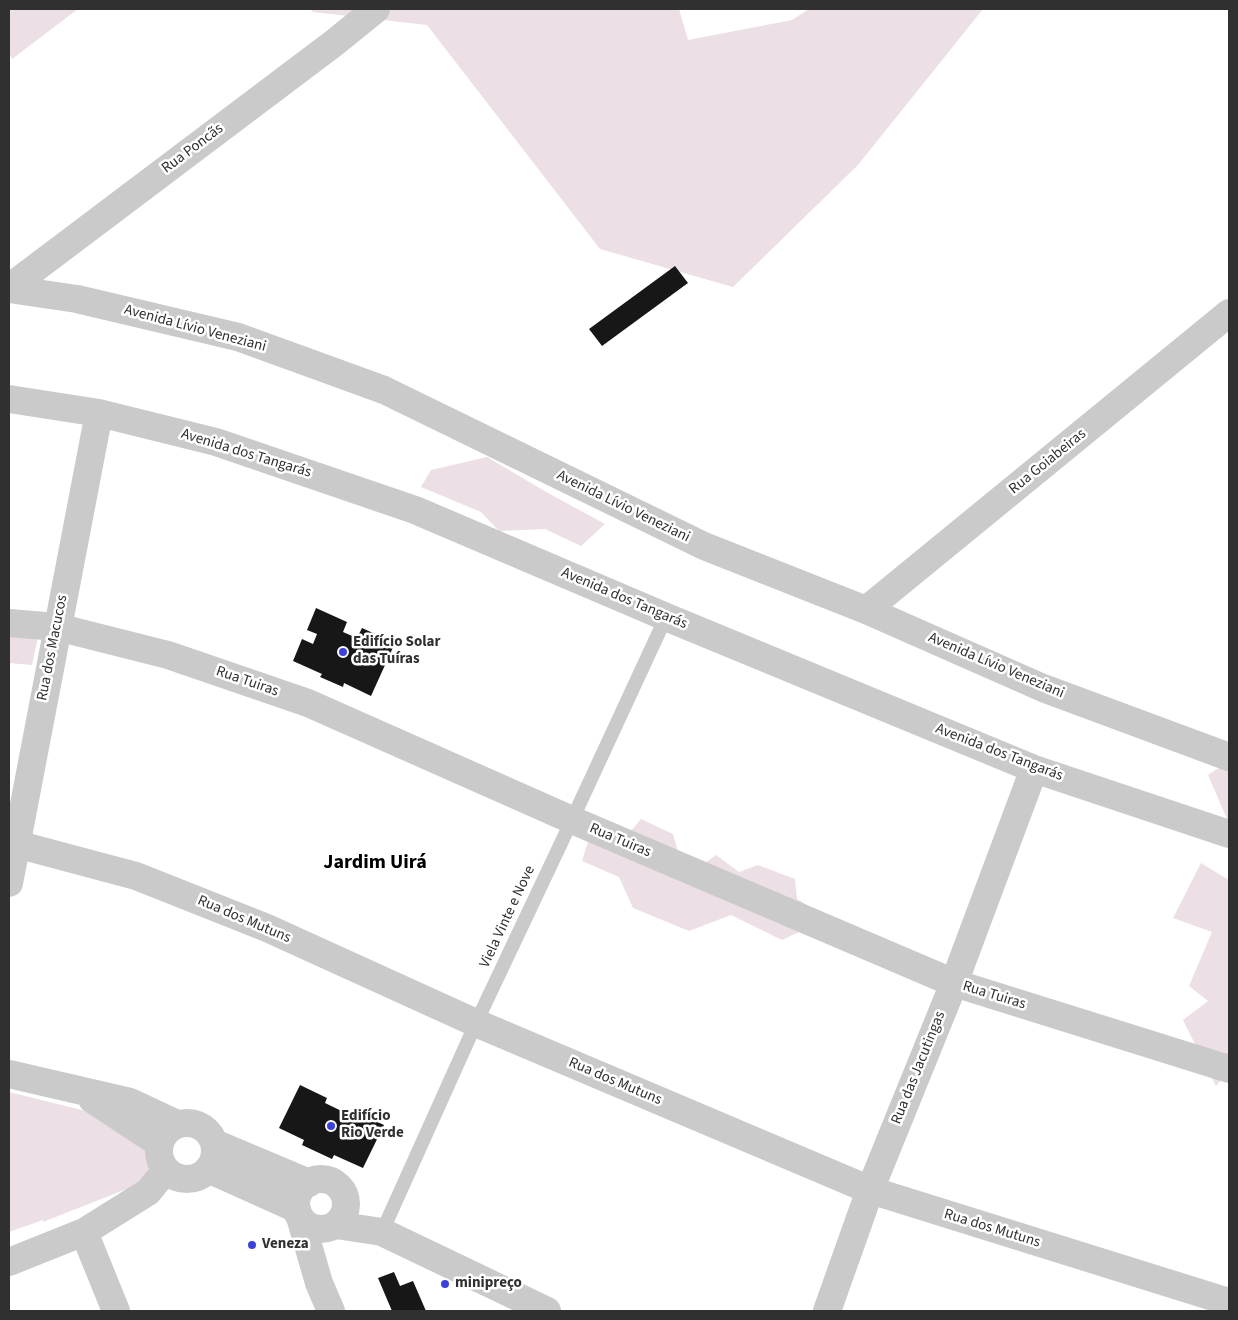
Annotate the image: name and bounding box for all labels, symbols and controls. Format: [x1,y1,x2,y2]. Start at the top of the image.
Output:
street label: Rua Poncãs [159,120,227,178]
street label: Avenida Lívio Veneziani [122,301,268,357]
street label: Rua Goiabeiras [1006,425,1090,499]
street label: Avenida dos Tangarás [179,426,313,482]
street label: Avenida Lívio Veneziani [553,467,693,547]
street label: Avenida dos Tangarás [558,564,690,634]
street label: Rua dos Macucos [34,594,72,702]
street label: Avenida Lívio Veneziani [925,629,1067,703]
place label: Edifício Solar das Tuíras [353,634,440,669]
marker: Edifício Solar das Tuíras [337,646,349,658]
street label: Rua Tuiras [213,663,281,701]
street label: Avenida dos Tangarás [933,720,1065,786]
street label: Rua Tuiras [587,820,653,862]
district label: Jardim Uirá [323,852,427,876]
street label: Viela Vinte e Nove [476,863,540,971]
street label: Rua dos Mutuns [195,892,293,948]
street label: Rua Tuiras [960,978,1028,1014]
street label: Rua das Jacutingas [888,1009,950,1127]
street label: Rua dos Mutuns [566,1054,664,1110]
place label: Edifício Rio Verde [341,1108,404,1143]
marker: Edifício Rio Verde [325,1120,337,1132]
street label: Rua dos Mutuns [942,1206,1042,1252]
place label: Veneza [262,1236,309,1254]
marker: Veneza [246,1239,258,1251]
place label: minipreço [455,1275,522,1293]
marker: minipreço [439,1278,451,1290]

